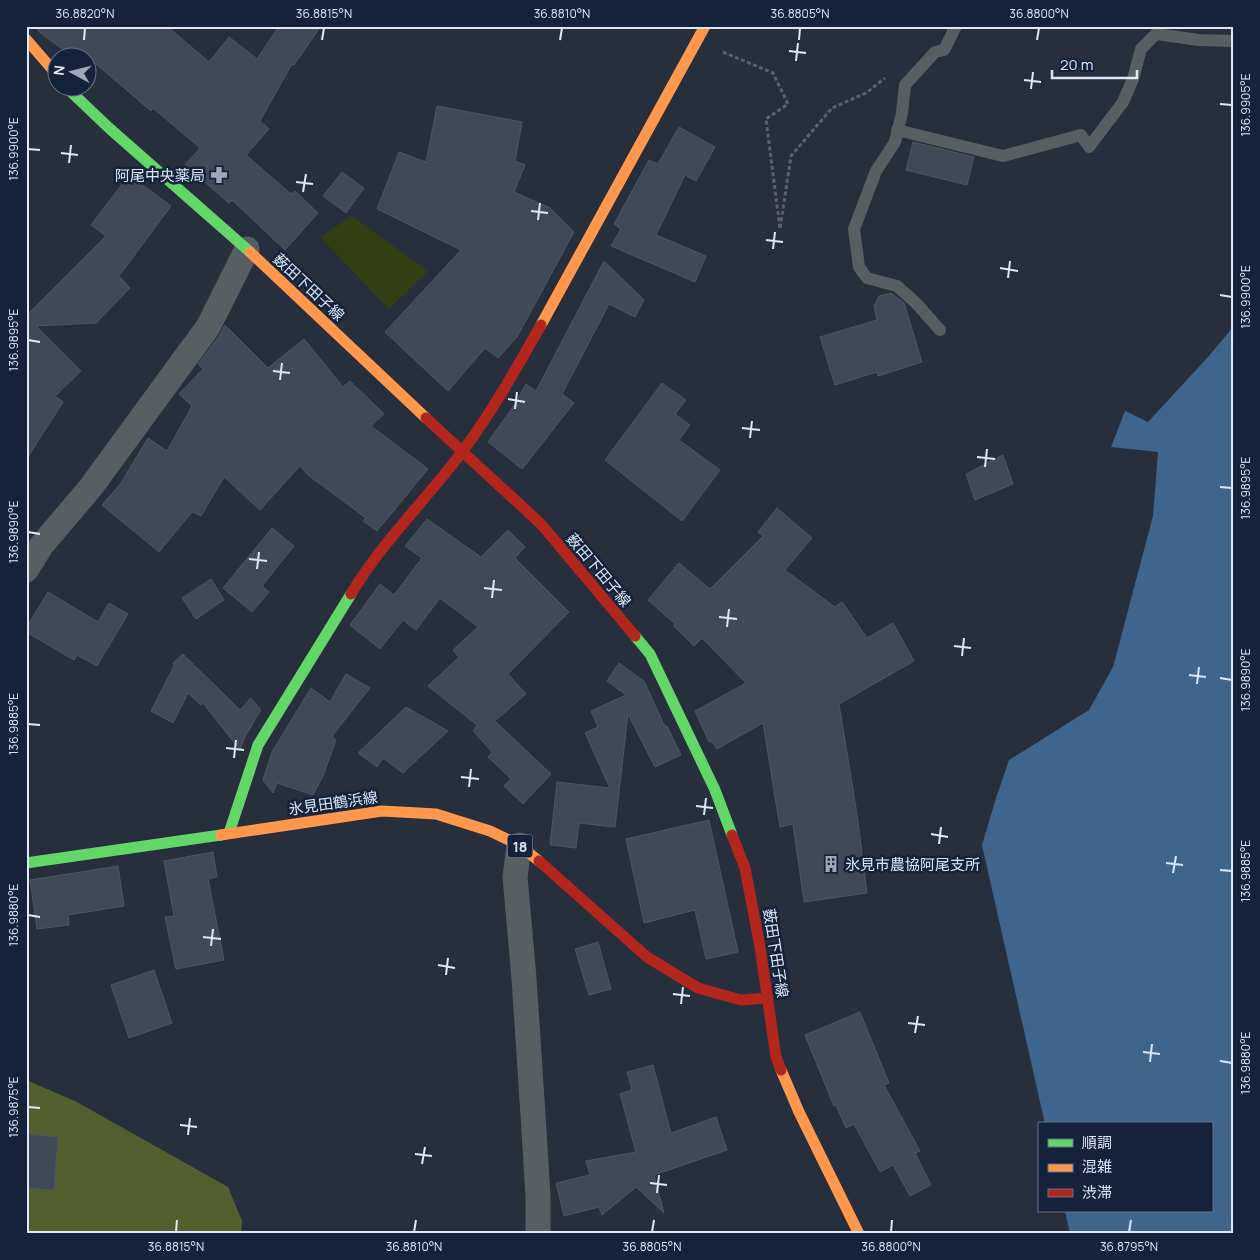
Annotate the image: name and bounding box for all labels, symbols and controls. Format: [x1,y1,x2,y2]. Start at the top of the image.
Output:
text: 36.8820°N [56,5,114,22]
text: 36.8815°N [296,5,352,22]
text: 36.8810°N [534,5,590,22]
text: 36.8805°N [771,5,829,22]
text: 36.8800°N [1009,5,1069,22]
north arrow [48,48,98,98]
scale bar [1052,48,1138,80]
text: 20 m [1060,54,1093,75]
text: N [49,64,69,77]
text: 136.9905°E [1237,73,1254,137]
text: 136.9900°E [5,117,22,181]
place label: 阿尾中央薬局 [115,165,205,186]
pharmacy icon: 阿尾中央薬局 [209,165,229,185]
street label: 薮田下田子線 [269,249,349,325]
text: 136.9900°E [1237,265,1254,329]
text: 136.9895°E [5,308,22,371]
text: 136.9895°E [1237,456,1254,519]
text: 136.9890°E [5,500,22,564]
street label: 薮田下田子線 [562,529,636,611]
text: 136.9890°E [1237,648,1254,712]
text: 136.9885°E [5,693,22,755]
street label: 氷見田鶴浜線 [287,786,379,820]
road number: 18 [508,834,532,858]
text: 136.9885°E [1237,840,1254,902]
building icon: 氷見市農協阿尾支所 [821,854,841,874]
place label: 氷見市農協阿尾支所 [845,854,980,875]
text: 136.9880°E [5,883,22,946]
street label: 薮田下田子線 [759,907,793,999]
text: 136.9880°E [1237,1031,1254,1094]
text: 136.9875°E [5,1076,22,1138]
legend [1038,1122,1212,1212]
text: 順調 [1082,1132,1112,1153]
text: 混雑 [1082,1156,1112,1177]
text: 渋滞 [1082,1182,1112,1203]
text: 36.8815°N [148,1238,204,1255]
text: 36.8810°N [386,1238,442,1255]
text: 36.8805°N [623,1238,681,1255]
text: 36.8800°N [861,1238,921,1255]
text: 36.8795°N [1100,1238,1158,1255]

